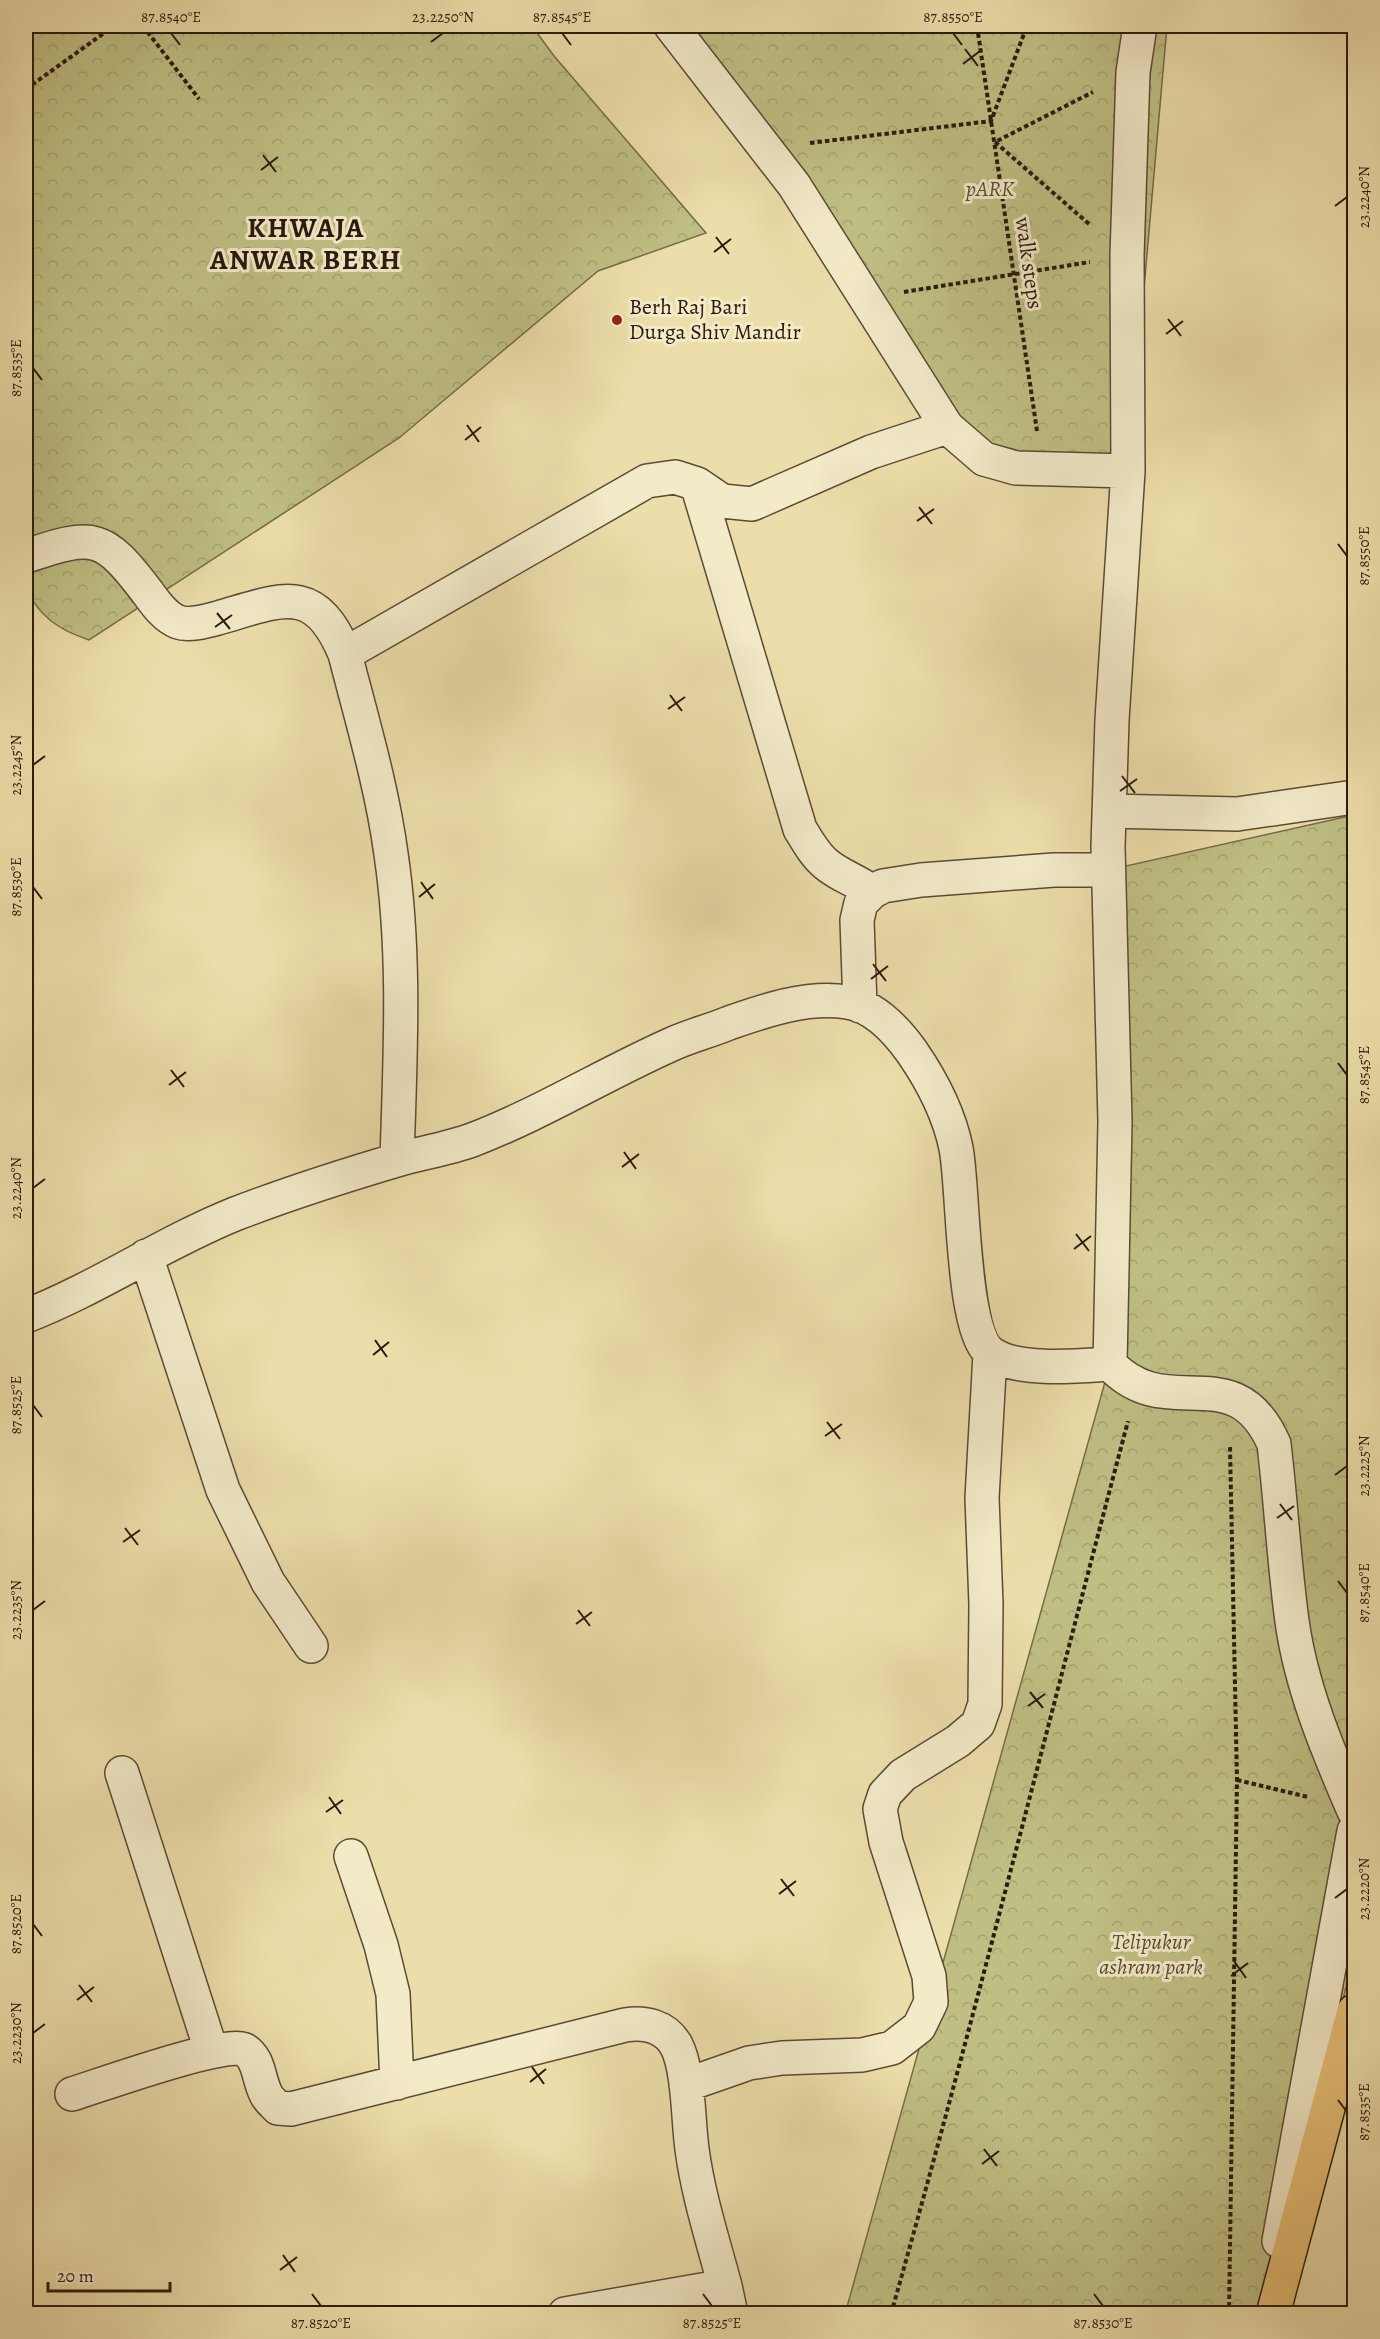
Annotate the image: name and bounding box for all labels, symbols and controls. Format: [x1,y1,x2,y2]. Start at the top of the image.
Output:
text: 87.8540°E [141,7,201,27]
text: 23.2250°N [412,7,474,27]
text: 87.8545°E [533,7,591,27]
text: 87.8550°E [923,7,983,27]
text: 23.2240°N [1354,166,1374,228]
park label: pARK [965,174,1015,204]
district label: KHWAJA ANWAR BERH [209,209,402,279]
street label: walk steps [1008,214,1050,311]
place label: Berh Raj Bari Durga Shiv Mandir [629,292,801,347]
marker: Berh Raj Bari Durga Shiv Mandir [610,313,624,327]
text: 87.8535°E [6,339,26,397]
text: 87.8550°E [1354,526,1374,586]
text: 23.2245°N [6,734,26,795]
text: 87.8530°E [6,857,26,917]
text: 87.8545°E [1354,1046,1374,1104]
text: 23.2240°N [6,1157,26,1219]
text: 87.8525°E [6,1376,26,1434]
text: 23.2225°N [1354,1435,1374,1497]
text: 87.8540°E [1354,1563,1374,1623]
text: 23.2235°N [6,1580,26,1640]
text: 23.2220°N [1354,1857,1374,1920]
text: 87.8520°E [6,1894,26,1954]
park label: Telipukur ashram park [1099,1927,1203,1982]
text: 23.2230°N [6,2002,26,2064]
text: 87.8535°E [1354,2083,1374,2141]
scale bar [48,2255,170,2293]
text: 20 m [57,2264,94,2288]
text: 87.8520°E [291,2313,351,2333]
text: 87.8525°E [683,2313,741,2333]
text: 87.8530°E [1073,2313,1133,2333]

